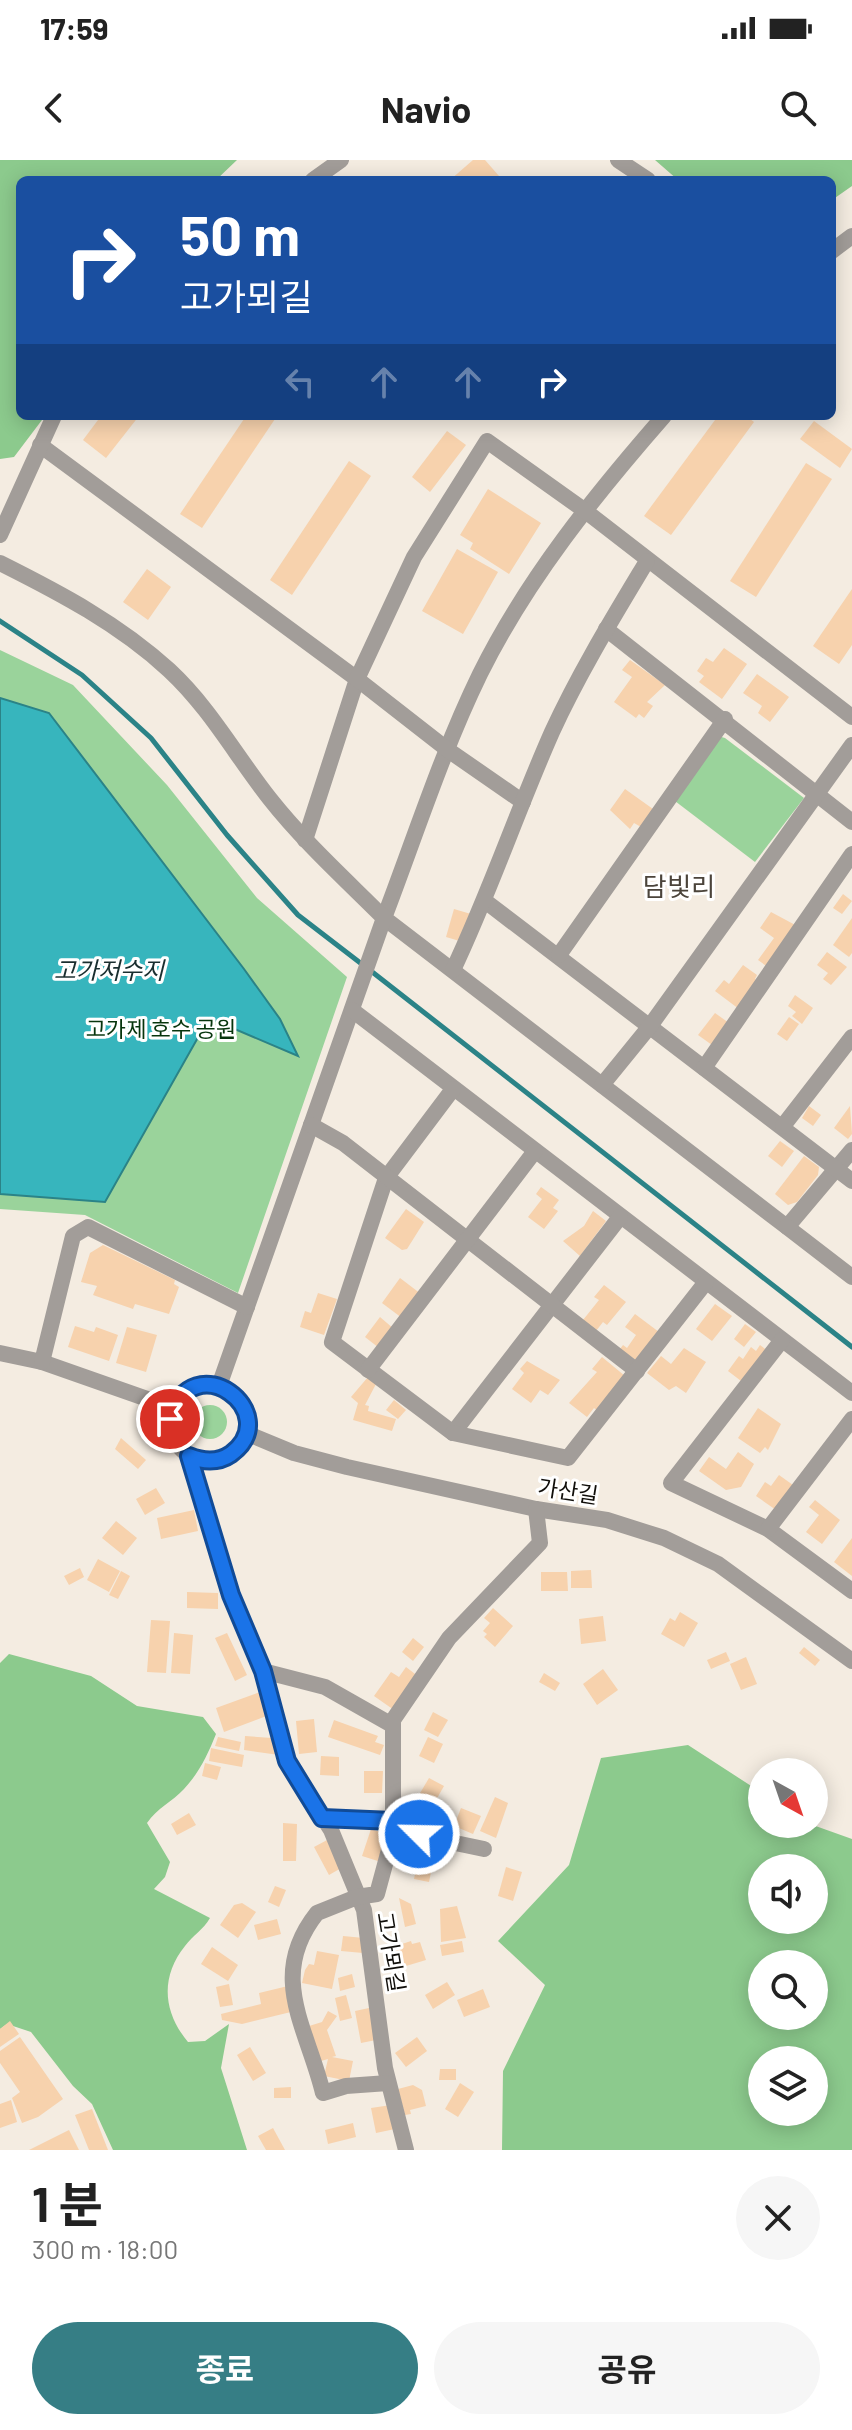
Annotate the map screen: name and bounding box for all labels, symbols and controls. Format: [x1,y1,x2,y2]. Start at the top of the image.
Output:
text: 17:59 [40,10,109,46]
icon: back [32,86,76,130]
icon: search [776,86,820,130]
text: Navio [381,87,471,130]
text: 50 m [180,200,300,267]
icon: right [48,208,152,312]
text: 고가뫼길 [180,274,312,317]
icon: left [278,360,322,404]
icon: ahead [362,360,406,404]
icon: ahead [446,360,490,404]
icon: right [530,360,574,404]
district label: 담빛리 [643,870,715,901]
water label: 고가저수지 [54,955,166,984]
park label: 고가제 호수 공원 [86,1015,236,1041]
pin [136,1385,204,1453]
icon: arrive [148,1397,192,1441]
street label: 가산길 [536,1472,600,1508]
north arrow [748,1758,828,1838]
map controls [748,1758,828,2126]
position arrow [377,1792,461,1876]
button: sound [748,1854,828,1934]
street label: 고가뫼길 [373,1910,411,1994]
button: search [748,1950,828,2030]
button: layers [748,2046,828,2126]
text: 1 분 [32,2174,103,2232]
button: close [736,2176,820,2260]
text: 300 m · 18:00 [32,2233,178,2264]
button: 종료 [32,2322,418,2414]
button: 공유 [434,2322,820,2414]

